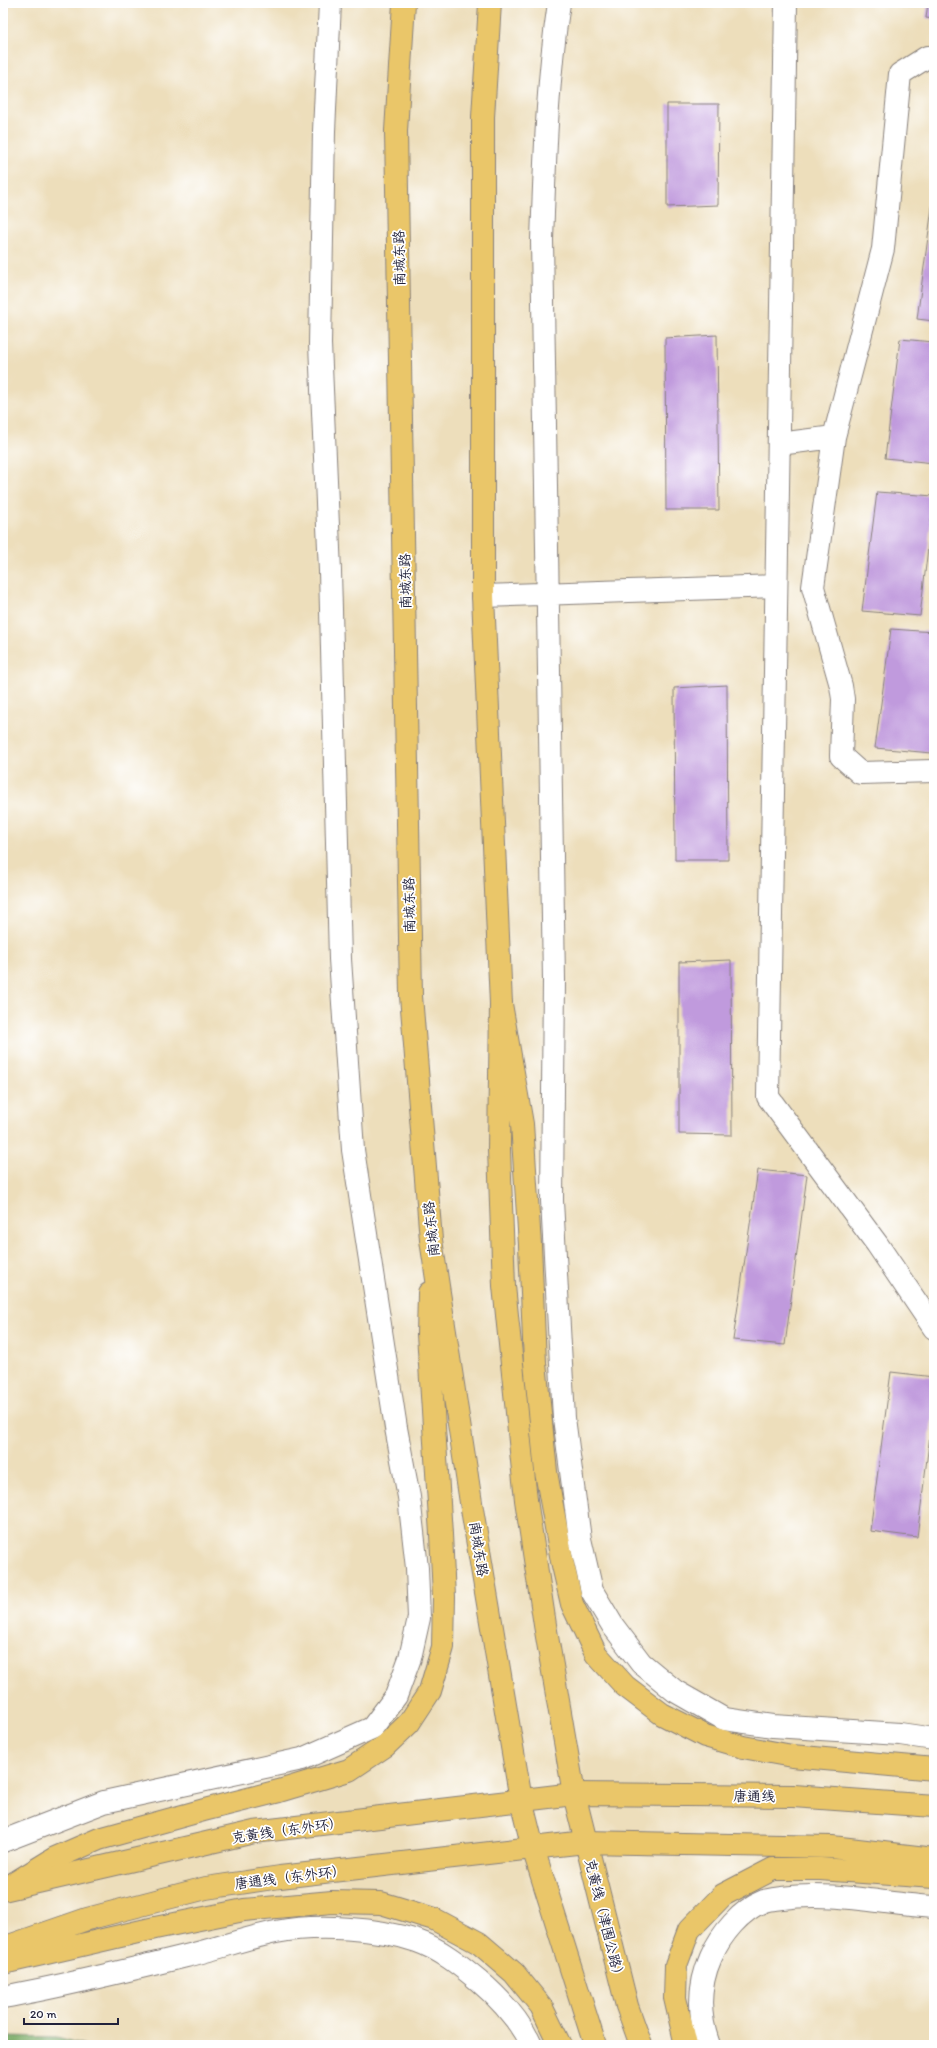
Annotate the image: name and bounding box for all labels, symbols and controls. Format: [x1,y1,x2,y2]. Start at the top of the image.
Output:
street label: 南城东路 [391,230,408,286]
street label: 南城东路 [397,553,414,609]
street label: 南城东路 [401,877,418,933]
street label: 南城东路 [420,1200,443,1258]
street label: 南城东路 [466,1520,491,1578]
street label: 唐通线 [733,1788,775,1805]
street label: 克黄线（东外环） [230,1814,344,1847]
street label: 克黄线（津围公路） [581,1857,628,1983]
street label: 唐通线（东外环） [233,1862,347,1893]
scale bar [24,2000,118,2026]
text: 20 m [30,2007,57,2021]

